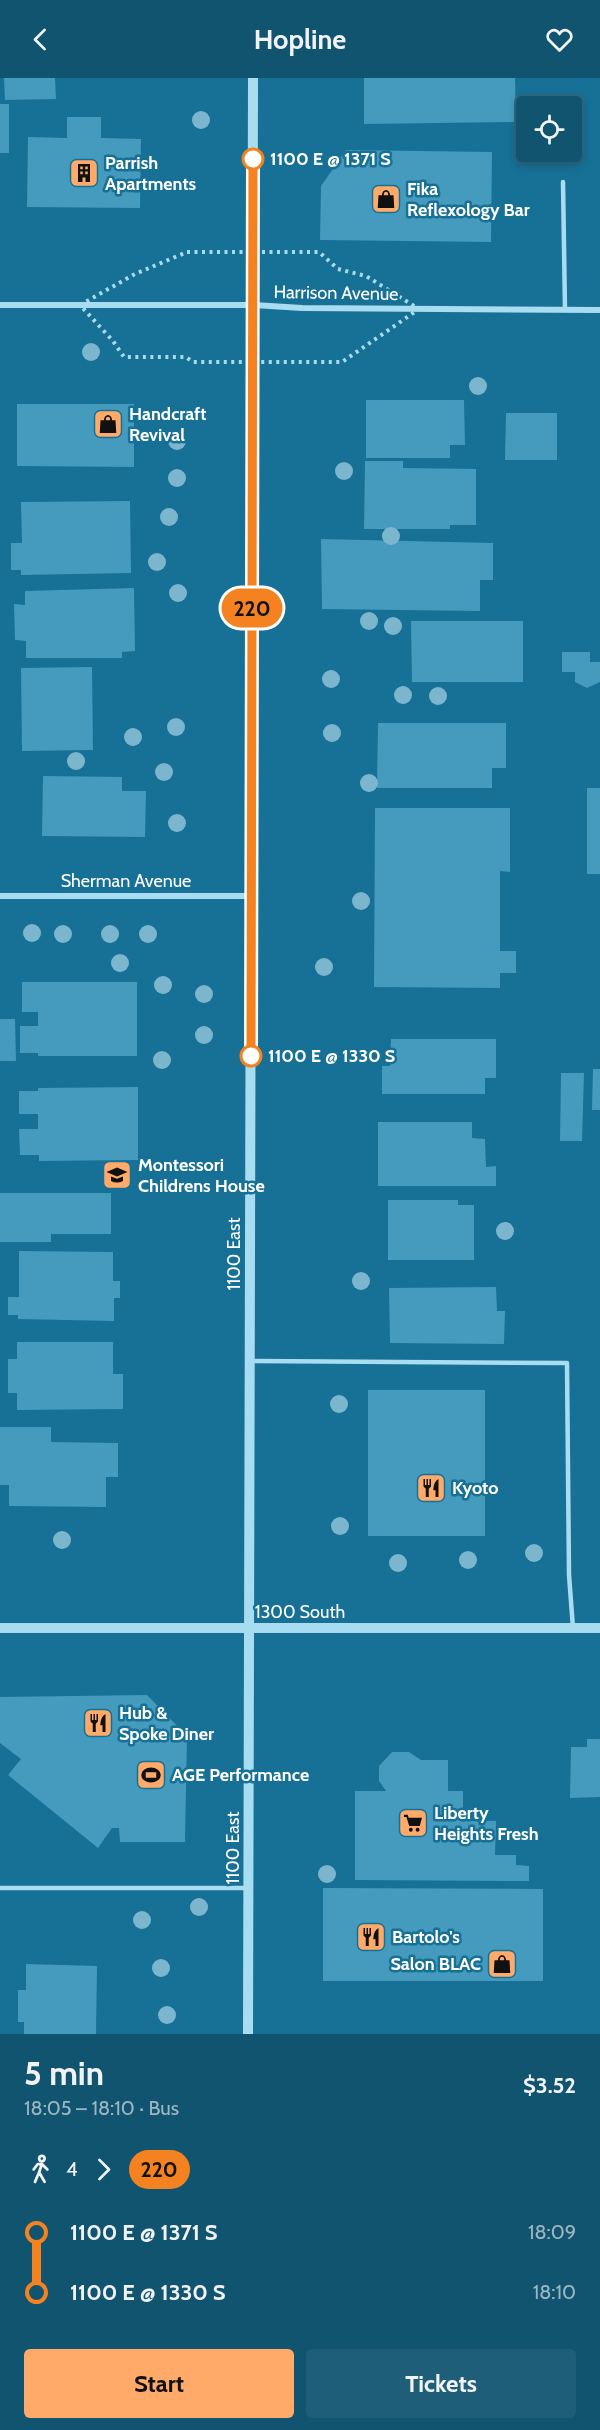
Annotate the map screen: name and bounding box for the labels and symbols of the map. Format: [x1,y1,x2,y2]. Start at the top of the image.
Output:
marker: 1100 E @ 1371 S [242,148,264,170]
place label: 1100 E @ 1371 S [270,148,391,170]
place label: Parrish Apartments [105,152,197,195]
building icon: Parrish Apartments [68,157,100,189]
place label: Fika Reflexology Bar [407,178,530,221]
shop icon: Fika Reflexology Bar [370,183,402,215]
street label: Harrison Avenue [273,281,399,305]
place label: Handcraft Revival [129,403,206,446]
shop icon: Handcraft Revival [92,408,124,440]
line badge: 220 [218,588,286,628]
street label: Sherman Avenue [61,870,191,892]
marker: 1100 E @ 1330 S [240,1045,262,1067]
place label: 1100 E @ 1330 S [268,1045,395,1067]
place label: Montessori Childrens House [138,1154,265,1197]
school or university icon: Montessori Childrens House [101,1159,133,1191]
street label: 1100 East [223,1217,245,1291]
restaurant icon: Kyoto [415,1472,447,1504]
place label: Kyoto [452,1477,499,1499]
street label: 1300 South [255,1601,345,1623]
place label: Hub & Spoke Diner [119,1702,214,1745]
restaurant icon: Hub & Spoke Diner [82,1707,114,1739]
sports icon: AGE Performance [135,1759,167,1791]
place label: AGE Performance [172,1764,309,1786]
place label: Liberty Heights Fresh [434,1802,539,1845]
supermarket icon: Liberty Heights Fresh [397,1807,429,1839]
street label: 1100 East [222,1811,244,1885]
restaurant icon: Bartolo's [355,1921,387,1953]
place label: Bartolo's [392,1926,460,1948]
shop icon: Salon BLAC [486,1948,518,1980]
place label: Salon BLAC [390,1953,481,1975]

